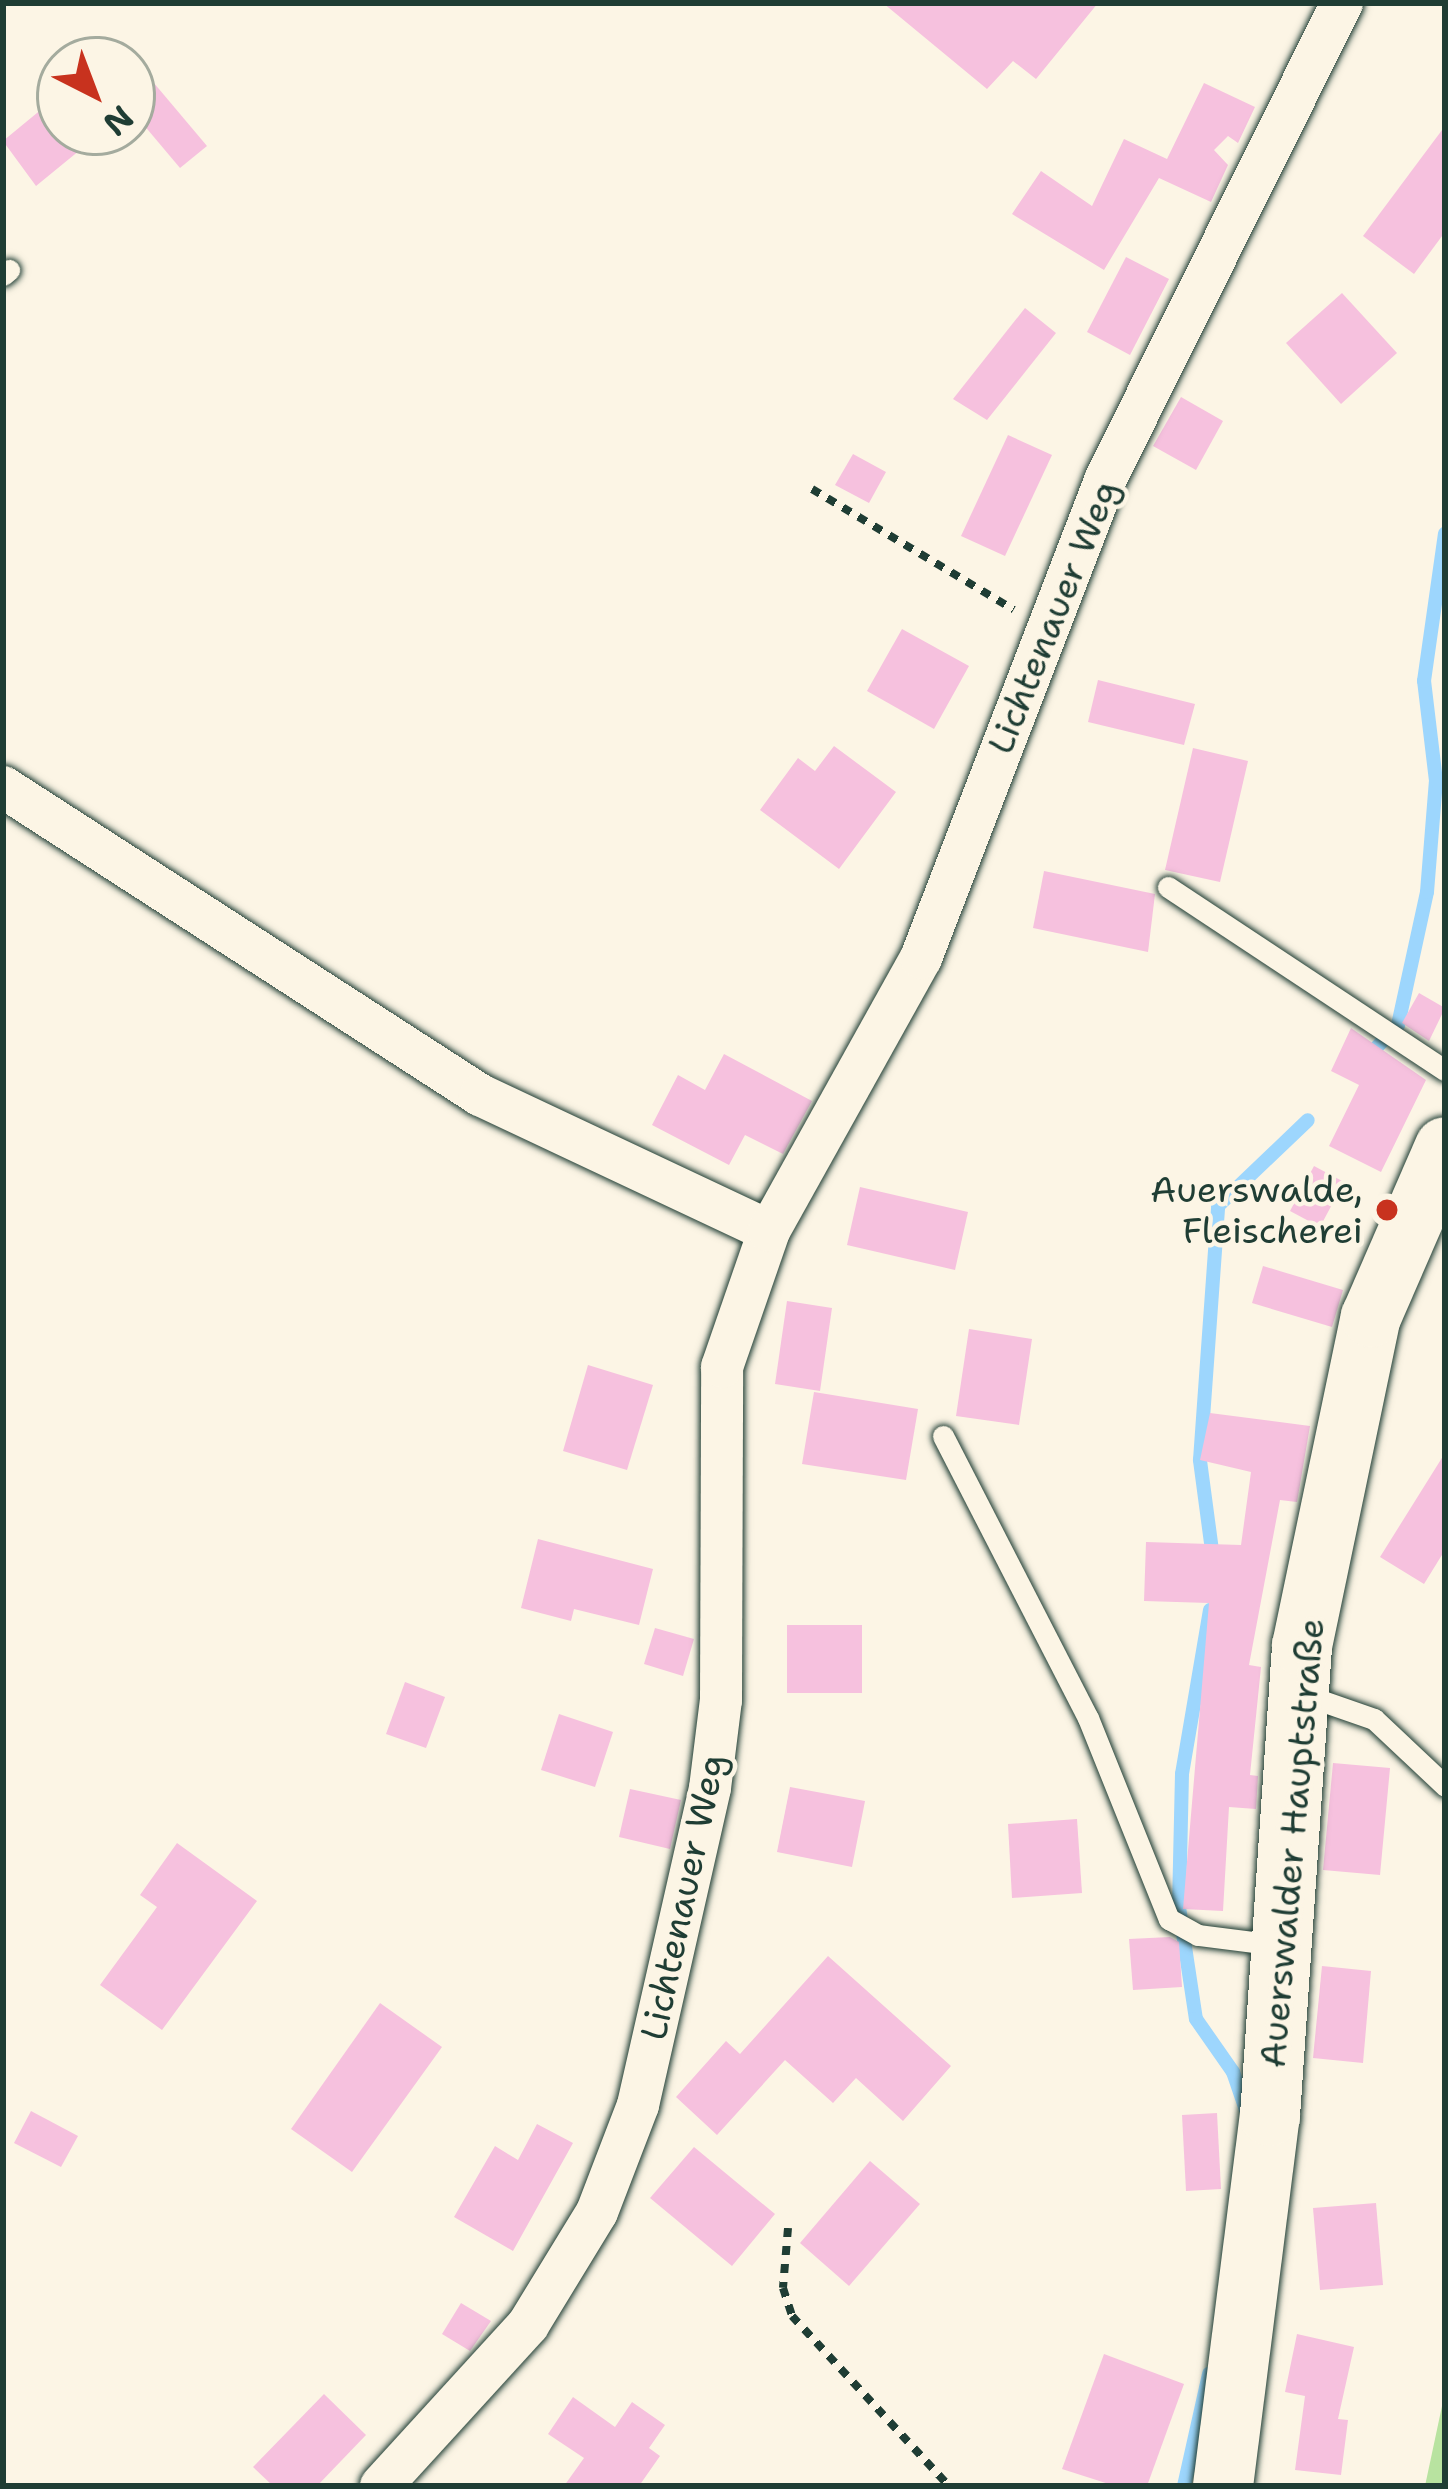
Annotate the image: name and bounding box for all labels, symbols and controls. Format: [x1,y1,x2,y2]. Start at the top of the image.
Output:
north arrow [36,36,156,156]
text: N [94,95,143,146]
street label: Lichtenauer Weg [978,474,1128,760]
place label: Auerswalde, Fleischerei [1150,1167,1363,1252]
marker: Auerswalde, Fleischerei [1374,1197,1400,1223]
street label: Auerswalder Hauptstraße [1251,1616,1333,2070]
street label: Lichtenauer Weg [632,1750,734,2044]

